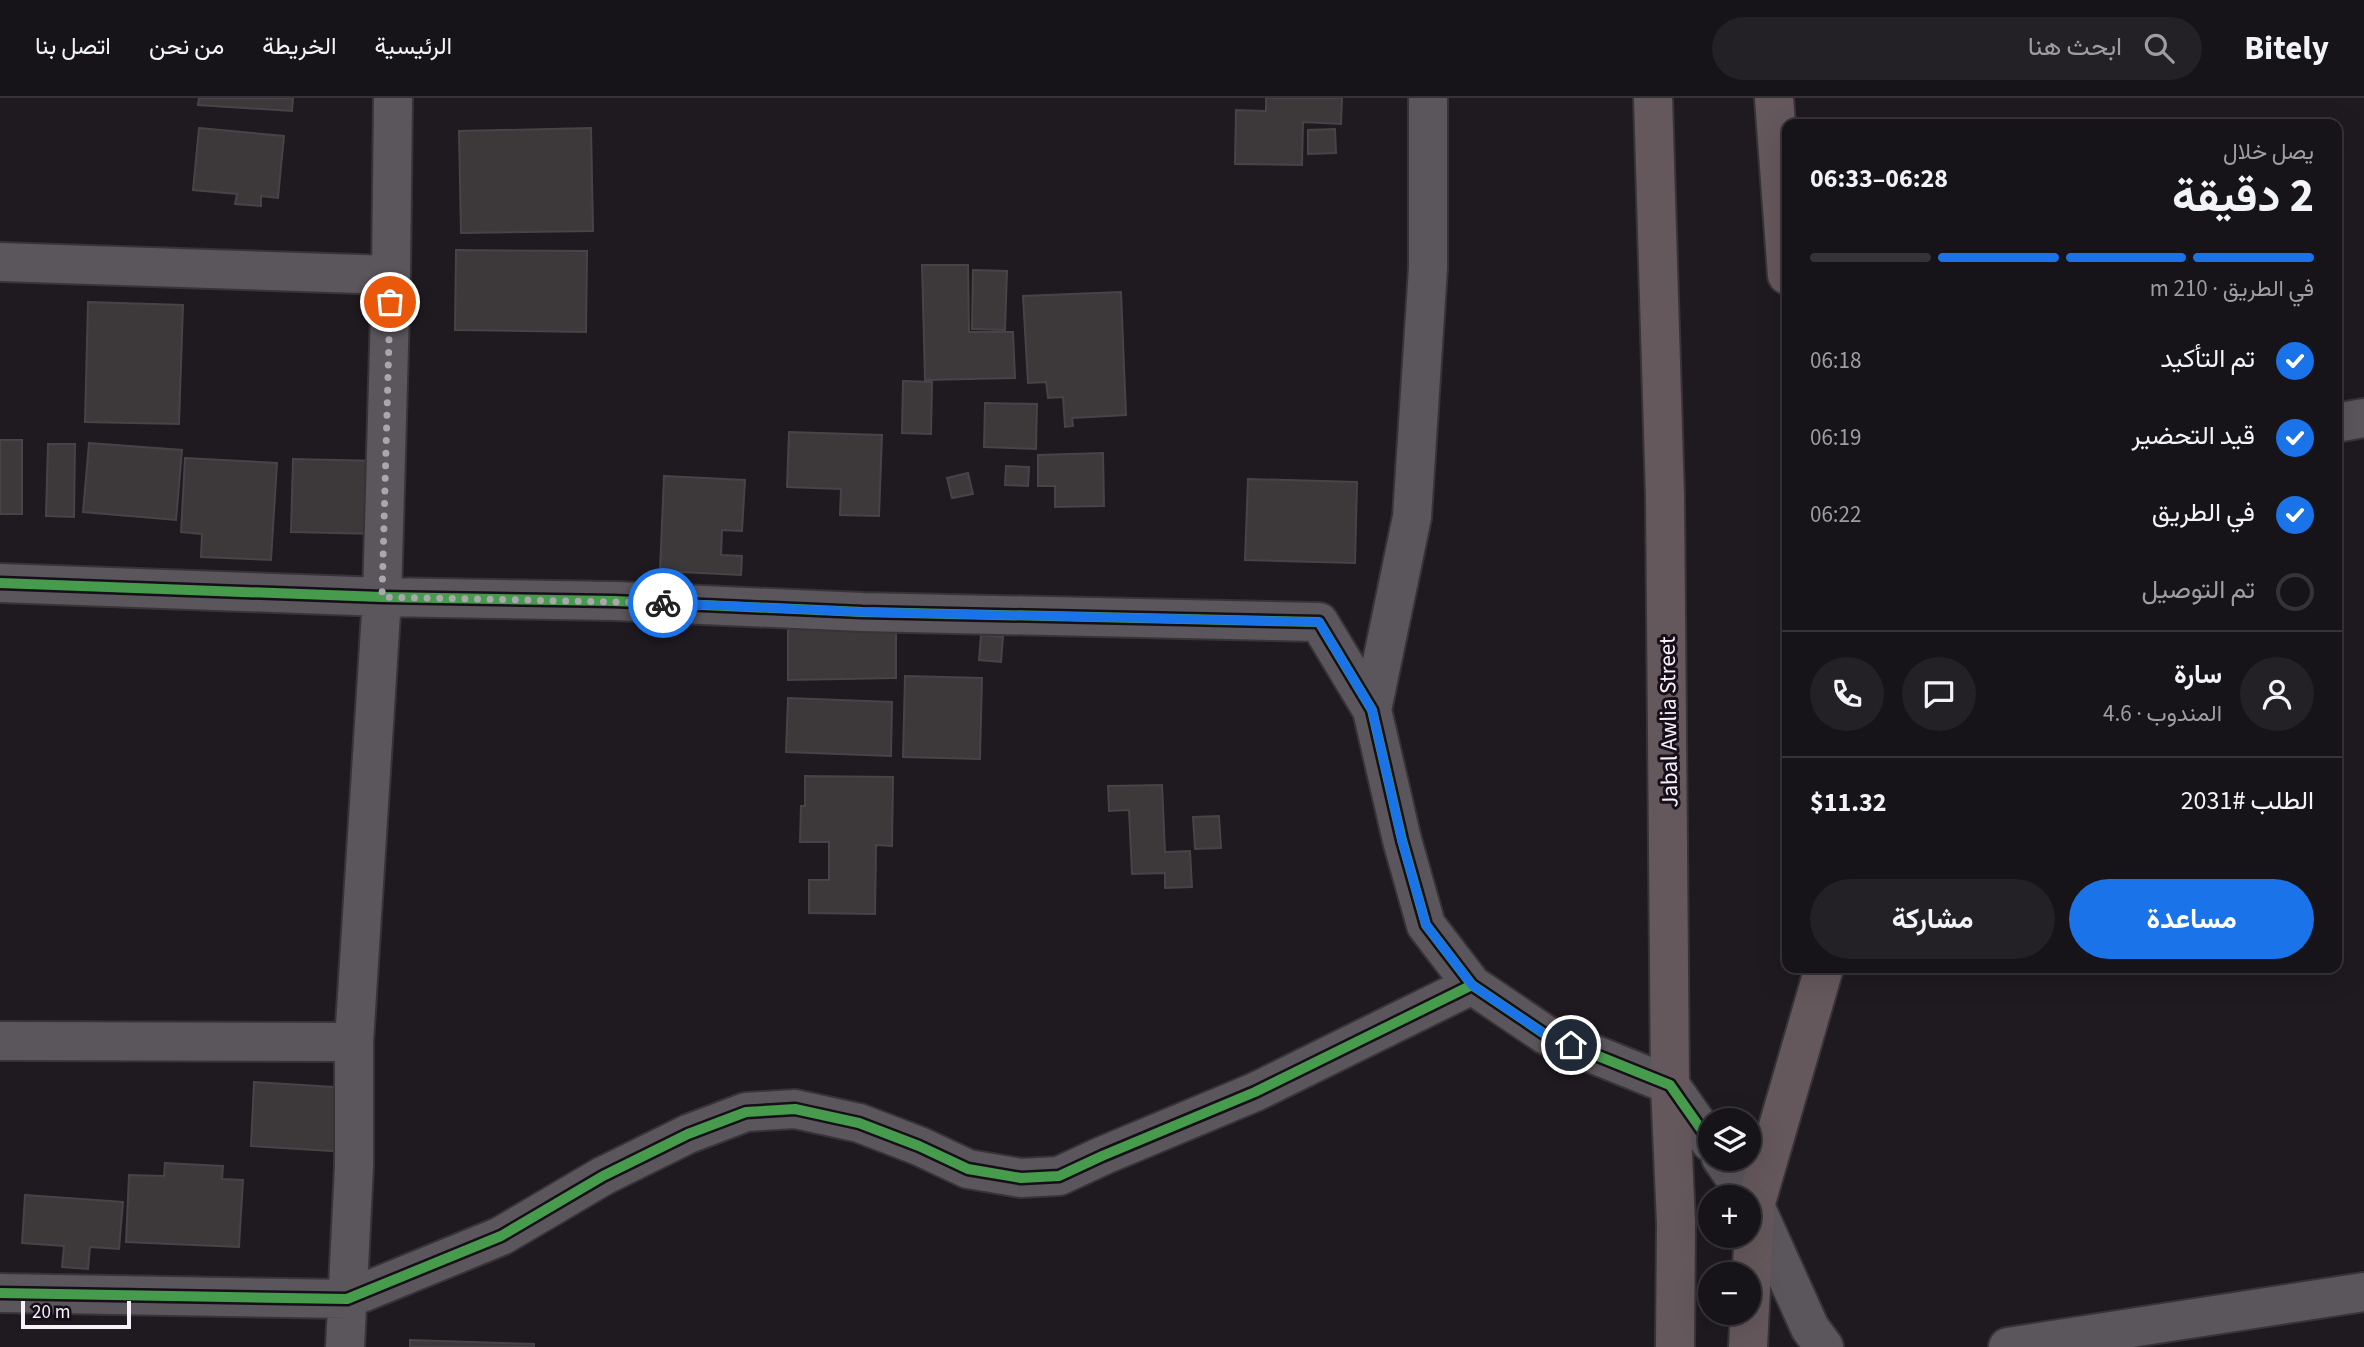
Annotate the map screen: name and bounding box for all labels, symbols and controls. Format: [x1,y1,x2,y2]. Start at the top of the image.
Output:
search box [1712,17,2202,80]
text: Bitely [2244,25,2329,72]
text: ابحث هنا [2028,28,2122,65]
text: اتصل بنا [35,29,111,64]
text: من نحن [149,29,224,64]
text: الخريطة [262,29,337,64]
text: الرئيسية [375,29,452,64]
icon: search [2140,29,2178,67]
text: يصل خلال [2223,135,2314,168]
text: 06:28–06:33 [1810,160,1948,197]
text: 2 دقيقة [2172,164,2314,229]
pin [360,272,420,332]
text: في الطريق · 210 m [2150,272,2314,305]
icon: bag [371,283,409,321]
text: تم التأكيد [2160,340,2255,377]
icon: check [2276,342,2314,380]
text: 06:18 [1810,344,1861,377]
text: قيد التحضير [2131,417,2255,454]
icon: check [2276,419,2314,457]
text: 06:19 [1810,421,1861,454]
text: في الطريق [2152,494,2255,531]
icon: check [2276,496,2314,534]
text: 06:22 [1810,498,1861,531]
courier [628,568,698,638]
text: تم التوصيل [2141,571,2255,608]
icon: bike [644,584,682,622]
street label: Jabal Awlia Street [1651,636,1686,808]
text: سارة [2174,656,2222,693]
button: phone [1810,657,1884,731]
button: chat [1902,657,1976,731]
button: person [2240,657,2314,731]
text: المندوب · 4.6 [2103,697,2222,730]
text: الطلب #2031 [2181,782,2314,819]
text: $11.32 [1810,784,1886,821]
button: مشاركة [1810,879,2055,959]
button: مساعدة [2069,879,2314,959]
pin [1541,1015,1601,1075]
icon: home [1552,1026,1590,1064]
map controls [1698,1108,1761,1325]
button: layers [1698,1108,1761,1171]
button: + [1698,1185,1761,1248]
button: − [1698,1262,1761,1325]
scale bar [21,1298,131,1330]
text: 20 m [32,1299,70,1326]

